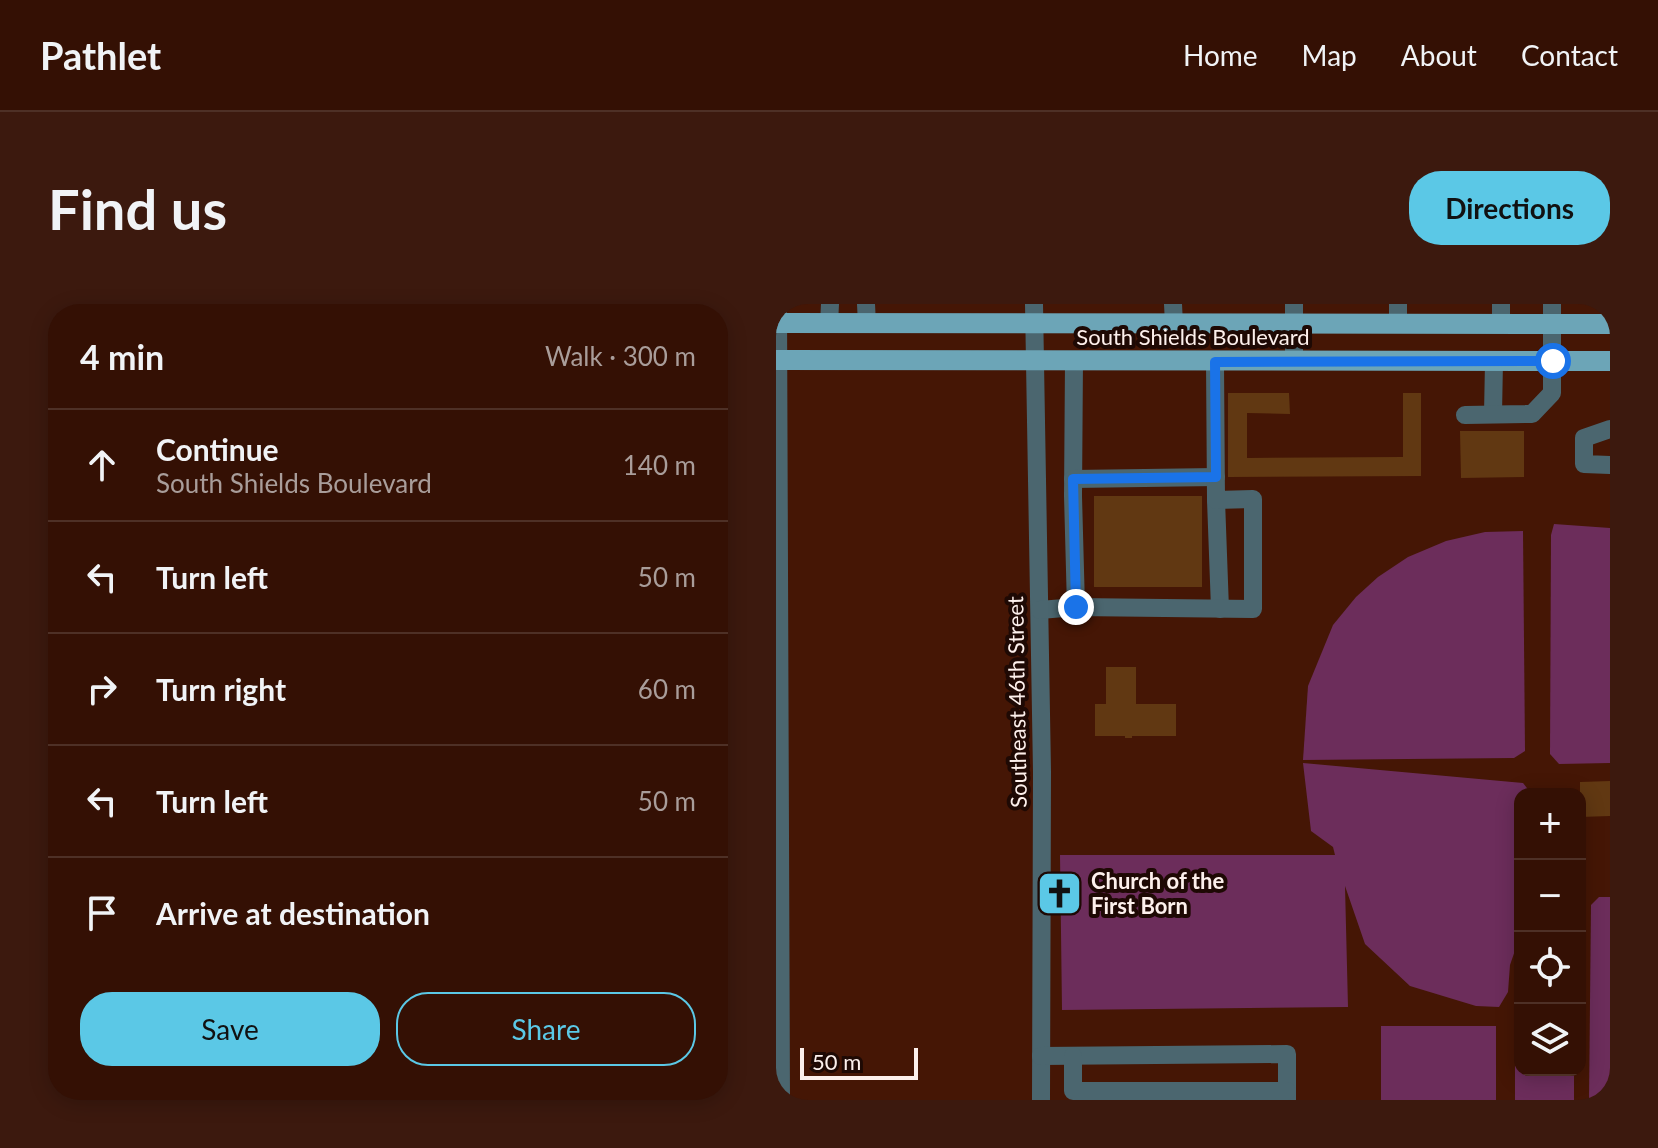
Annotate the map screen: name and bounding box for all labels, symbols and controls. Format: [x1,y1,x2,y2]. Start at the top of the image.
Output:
text: Pathlet [40,32,161,78]
text: Home [1183,38,1258,72]
text: Map [1302,38,1357,72]
text: About [1401,38,1477,72]
text: Contact [1521,38,1618,72]
button: Directions [1409,171,1610,245]
text: Find us [48,175,227,242]
street label: South Shields Boulevard [1076,323,1310,350]
text: 4 min [80,336,164,377]
text: Walk · 300 m [545,340,696,372]
route start [1535,343,1571,379]
text: Continue [156,431,279,467]
icon: ahead [80,443,124,487]
text: 140 m [623,449,696,481]
text: South Shields Boulevard [156,467,432,499]
icon: left [80,555,124,599]
text: Turn left [156,559,268,595]
text: 50 m [638,561,696,593]
route end [1058,589,1094,625]
street label: Southeast 46th Street [1001,596,1032,808]
icon: right [80,667,124,711]
text: Turn right [156,671,286,707]
text: 60 m [638,673,696,705]
icon: left [80,779,124,823]
text: Turn left [156,783,268,819]
text: 50 m [638,785,696,817]
map controls [1514,788,1586,1076]
button: + [1514,788,1586,860]
button: − [1514,860,1586,932]
place label: Church of the First Born [1091,867,1224,919]
church icon: Church of the First Born [1036,870,1084,918]
icon: arrive [80,891,124,935]
text: Arrive at destination [156,895,430,931]
button: locate [1514,932,1586,1004]
button: Save [80,992,380,1066]
button: Share [396,992,696,1066]
button: layers [1514,1004,1586,1076]
scale bar [800,1044,918,1080]
text: 50 m [812,1048,861,1075]

